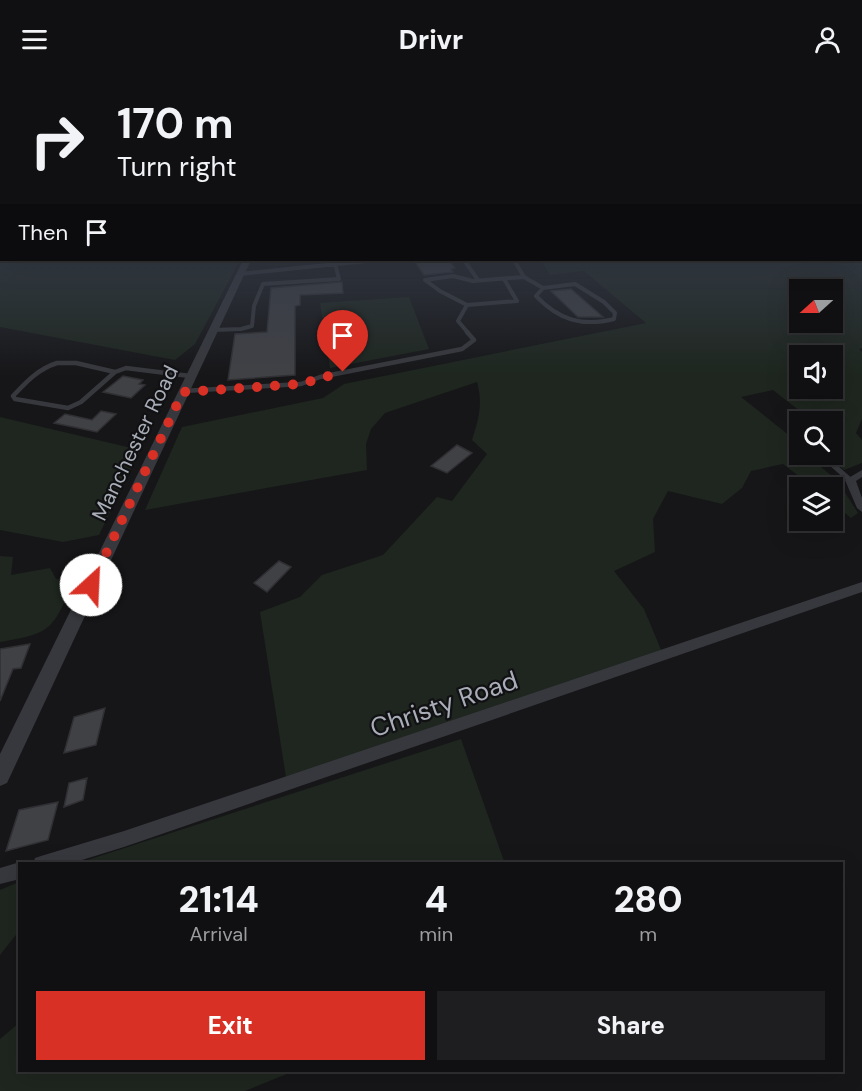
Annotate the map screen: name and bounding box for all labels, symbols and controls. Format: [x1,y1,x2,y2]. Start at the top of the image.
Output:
text: Drivr [399,22,463,57]
icon: menu [18,23,51,56]
icon: person [811,23,844,56]
text: 170 m [117,96,234,151]
icon: right [18,102,96,180]
text: Turn right [117,149,237,184]
icon: arrive [80,216,113,249]
text: Then [18,218,68,247]
north arrow [789,279,843,333]
map controls [789,279,843,531]
pin [317,310,368,372]
icon: arrive [326,319,359,352]
button: sound [789,345,843,399]
street label: Manchester Road [85,361,185,525]
button: search [789,411,843,465]
button: layers [789,477,843,531]
position arrow [59,553,123,617]
street label: Christy Road [366,663,522,745]
text: 21:14 [178,876,259,923]
text: 4 [424,876,448,923]
text: 280 [614,876,683,923]
text: Arrival [189,921,248,947]
text: min [419,921,453,947]
text: m [639,921,657,947]
button: Exit [36,991,425,1060]
button: Share [437,991,825,1060]

